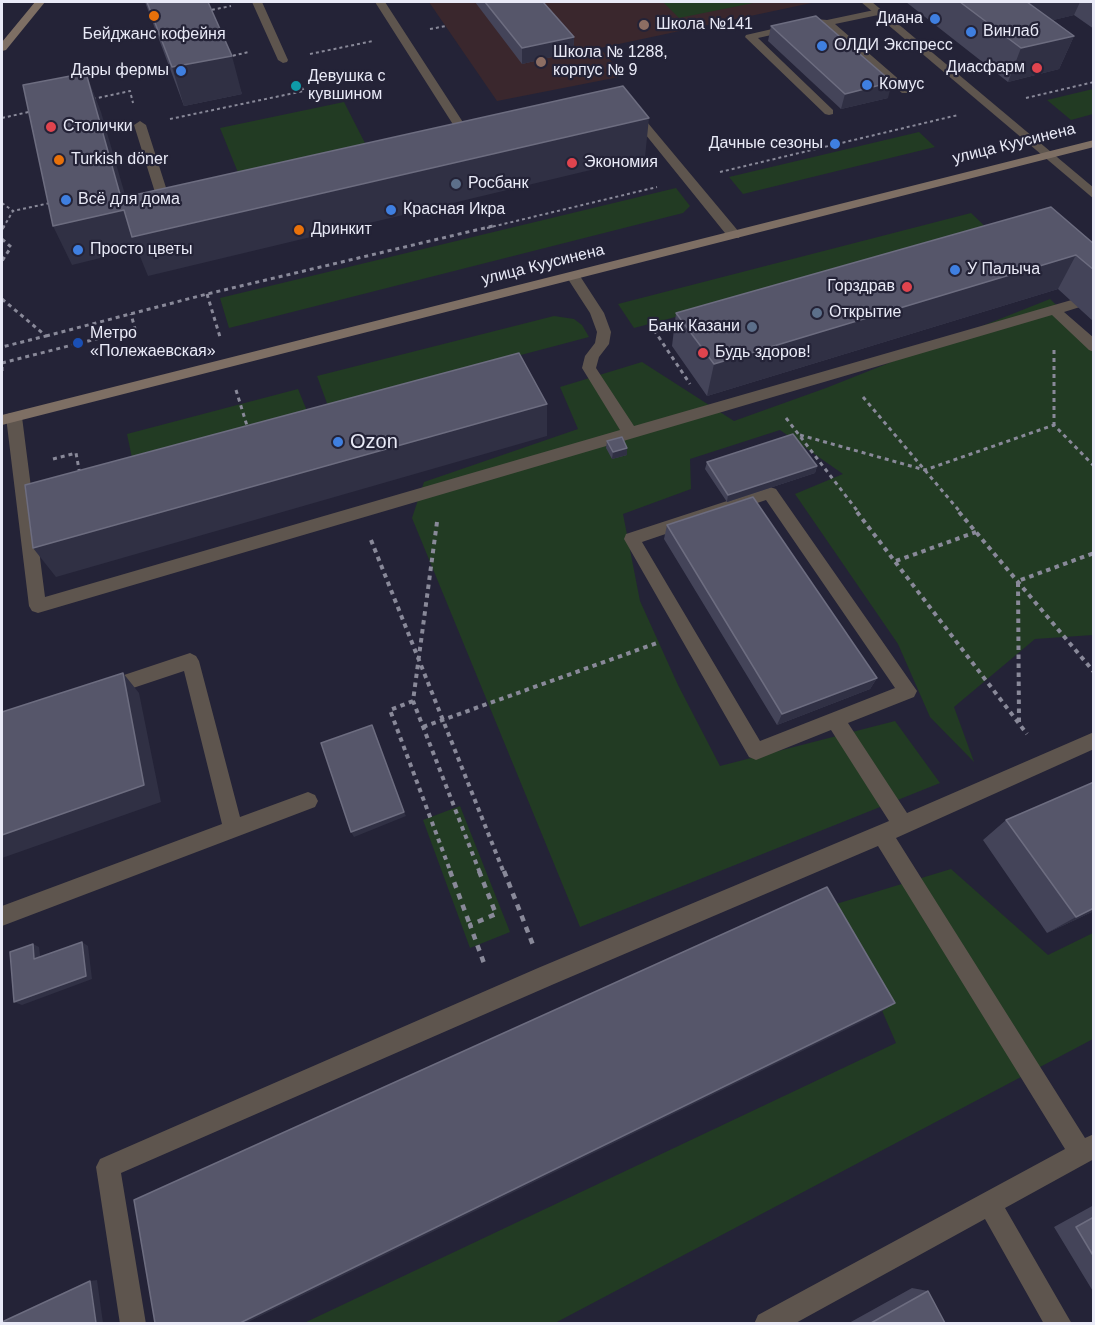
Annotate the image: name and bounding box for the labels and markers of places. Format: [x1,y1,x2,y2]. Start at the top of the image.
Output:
marker: Бейджанс кофейня [147,9,161,23]
place label: Диана [877,9,923,29]
marker: Диана [928,12,942,26]
place label: Школа №141 [656,15,753,35]
marker: Школа №141 [637,18,651,32]
place label: Винлаб [983,22,1039,42]
place label: Бейджанс кофейня [82,25,226,45]
marker: Винлаб [964,25,978,39]
place label: ОЛДИ Экспресс [834,36,953,56]
marker: ОЛДИ Экспресс [815,39,829,53]
place label: Школа № 1288, корпус № 9 [553,43,668,81]
marker: Школа № 1288, корпус № 9 [534,55,548,69]
place label: Диасфарм [946,58,1025,78]
place label: Дары фермы [71,61,169,81]
marker: Диасфарм [1030,61,1044,75]
marker: Дары фермы [174,64,188,78]
place label: Девушка с кувшином [308,67,385,105]
place label: Комус [879,75,924,95]
marker: Комус [860,78,874,92]
marker: Девушка с кувшином [289,79,303,93]
place label: Столички [63,117,133,137]
marker: Столички [44,120,58,134]
place label: Дачные сезоны [709,134,823,154]
marker: Дачные сезоны [828,137,842,151]
place label: Turkish döner [71,150,168,170]
marker: Turkish döner [52,153,66,167]
place label: Экономия [584,153,658,173]
marker: Экономия [565,156,579,170]
place label: Росбанк [468,174,528,194]
marker: Росбанк [449,177,463,191]
place label: Всё для дома [78,190,180,210]
marker: Всё для дома [59,193,73,207]
place label: Красная Икра [403,200,505,220]
marker: Красная Икра [384,203,398,217]
place label: Дринкит [311,220,372,240]
marker: Дринкит [292,223,306,237]
place label: Просто цветы [90,240,192,260]
marker: Просто цветы [71,243,85,257]
place label: У Палыча [967,260,1040,280]
marker: У Палыча [948,263,962,277]
place label: Горздрав [827,277,895,297]
marker: Горздрав [900,280,914,294]
place label: Открытие [829,303,901,323]
marker: Открытие [810,306,824,320]
place label: Банк Казани [648,317,740,337]
marker: Банк Казани [745,320,759,334]
place label: Метро «Полежаевская» [90,324,216,362]
marker: Метро «Полежаевская» [71,336,85,350]
place label: Будь здоров! [715,343,811,363]
marker: Будь здоров! [696,346,710,360]
place label: Ozon [350,430,398,454]
marker: Ozon [331,435,345,449]

